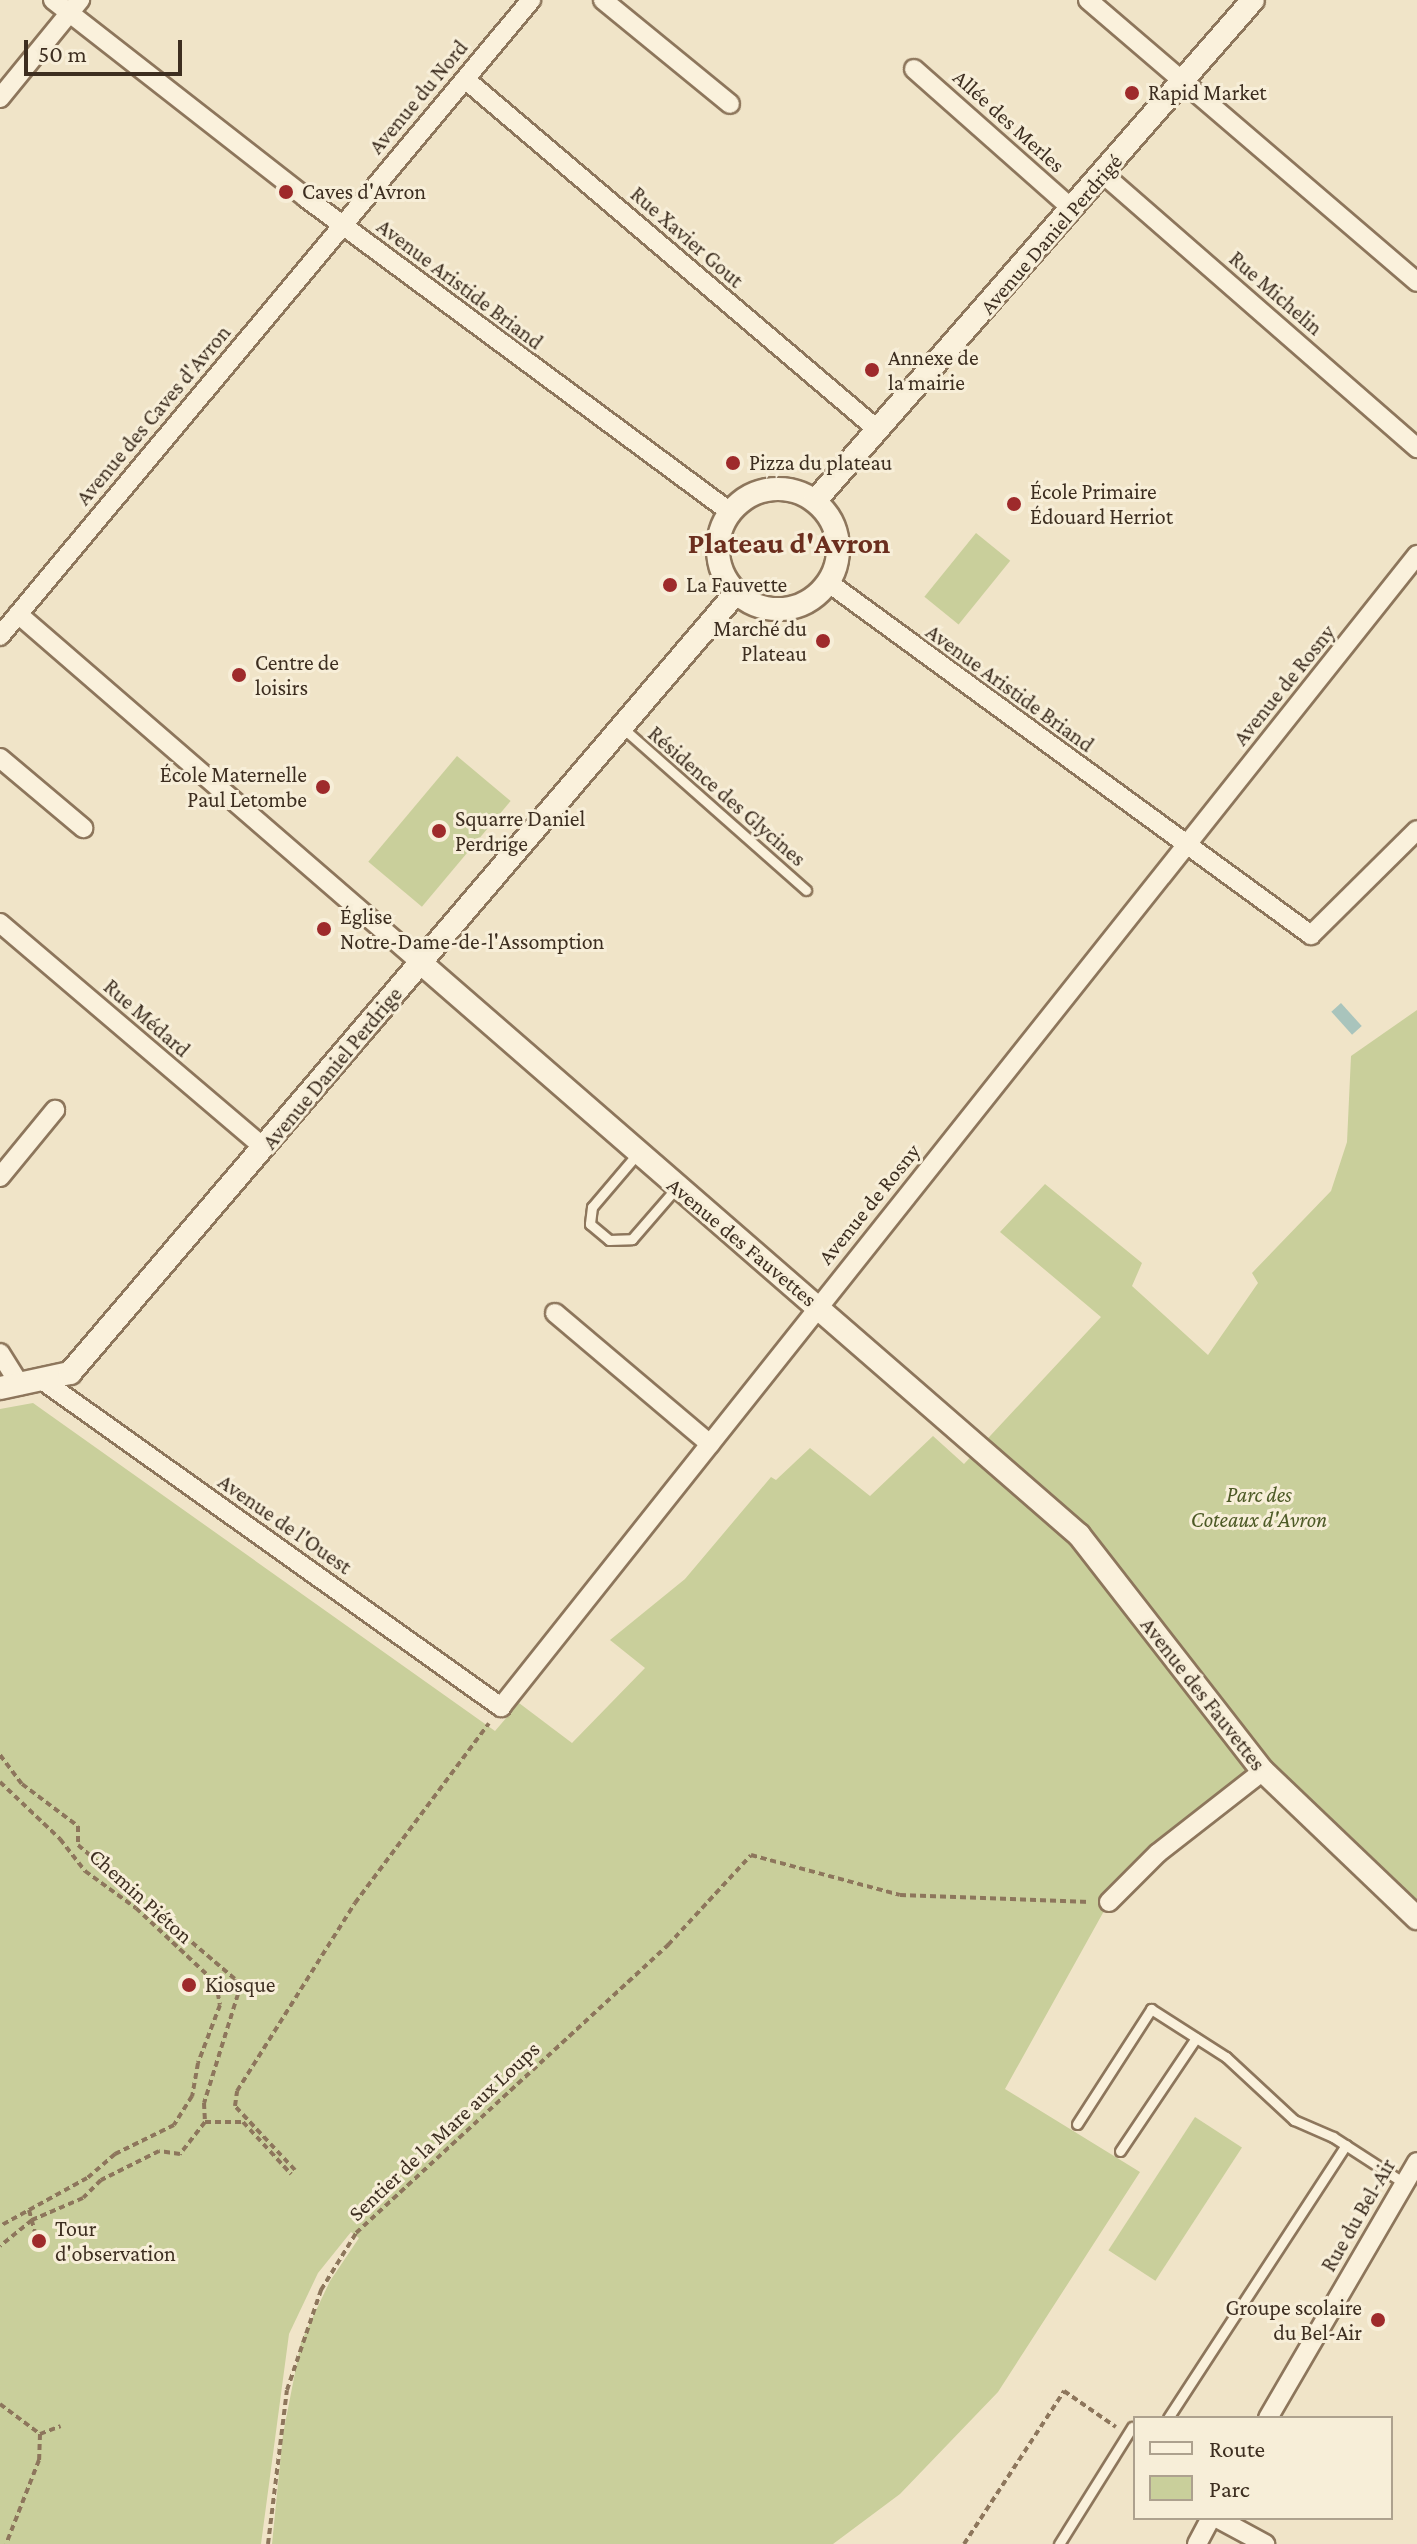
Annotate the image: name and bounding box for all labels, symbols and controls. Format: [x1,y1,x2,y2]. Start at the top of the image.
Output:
scale bar [28,24,186,74]
street label: Avenue du Nord [363,35,473,159]
text: 50 m [38,40,87,67]
street label: Allée des Merles [948,64,1070,178]
place label: Rapid Market [1148,80,1267,106]
marker: Rapid Market [1123,84,1141,102]
street label: Avenue Daniel Perdrigé [974,148,1128,320]
place label: Caves d'Avron [302,179,426,205]
street label: Rue Xavier Gout [625,181,749,293]
marker: Caves d'Avron [277,183,295,201]
street label: Avenue Aristide Briand [372,213,548,355]
street label: Rue Michelin [1224,245,1328,341]
street label: Avenue des Caves d'Avron [70,320,236,510]
place label: Annexe de la mairie [888,344,979,396]
marker: Annexe de la mairie [863,361,881,379]
place label: Pizza du plateau [749,450,892,476]
marker: Pizza du plateau [724,454,742,472]
place label: École Primaire Édouard Herriot [1030,478,1173,530]
marker: École Primaire Édouard Herriot [1005,495,1023,513]
district label: Plateau d'Avron [688,525,890,561]
place label: La Fauvette [686,572,787,598]
marker: La Fauvette [661,576,679,594]
place label: Marché du Plateau [713,615,807,666]
street label: Avenue Aristide Briand [921,618,1099,758]
street label: Avenue de Rosny [1227,619,1341,751]
marker: Marché du Plateau [814,632,832,650]
place label: Centre de loisirs [255,649,339,700]
marker: Centre de loisirs [230,666,248,684]
street label: Résidence des Glycines [643,720,811,872]
place label: École Maternelle Paul Letombe [160,761,307,812]
marker: École Maternelle Paul Letombe [314,778,332,796]
place label: Squarre Daniel Perdrige [455,805,585,856]
marker: Squarre Daniel Perdrige [430,822,448,840]
place label: Église Notre-Dame-de-l'Assomption [340,903,604,954]
marker: Église Notre-Dame-de-l'Assomption [315,920,333,938]
street label: Rue Médard [98,973,196,1063]
street label: Avenue Daniel Perdrige [256,981,408,1155]
street label: Avenue de Rosny [812,1138,926,1270]
street label: Avenue des Fauvettes [662,1172,822,1312]
street label: Avenue de l'Ouest [213,1468,357,1580]
park label: Parc des Coteaux d'Avron [1191,1481,1327,1532]
street label: Avenue des Fauvettes [1135,1612,1271,1776]
street label: Chemin Piéton [84,1843,198,1949]
place label: Kiosque [205,1972,276,1998]
marker: Kiosque [180,1976,198,1994]
street label: Sentier de la Mare aux Loups [343,2036,545,2226]
street label: Rue du Bel-Air [1315,2154,1401,2276]
place label: Tour d'observation [55,2215,176,2266]
marker: Tour d'observation [30,2232,48,2250]
place label: Groupe scolaire du Bel-Air [1226,2294,1362,2346]
marker: Groupe scolaire du Bel-Air [1369,2311,1387,2329]
legend [1133,2416,1393,2520]
text: Route [1209,2435,1265,2462]
text: Parc [1209,2475,1250,2502]

